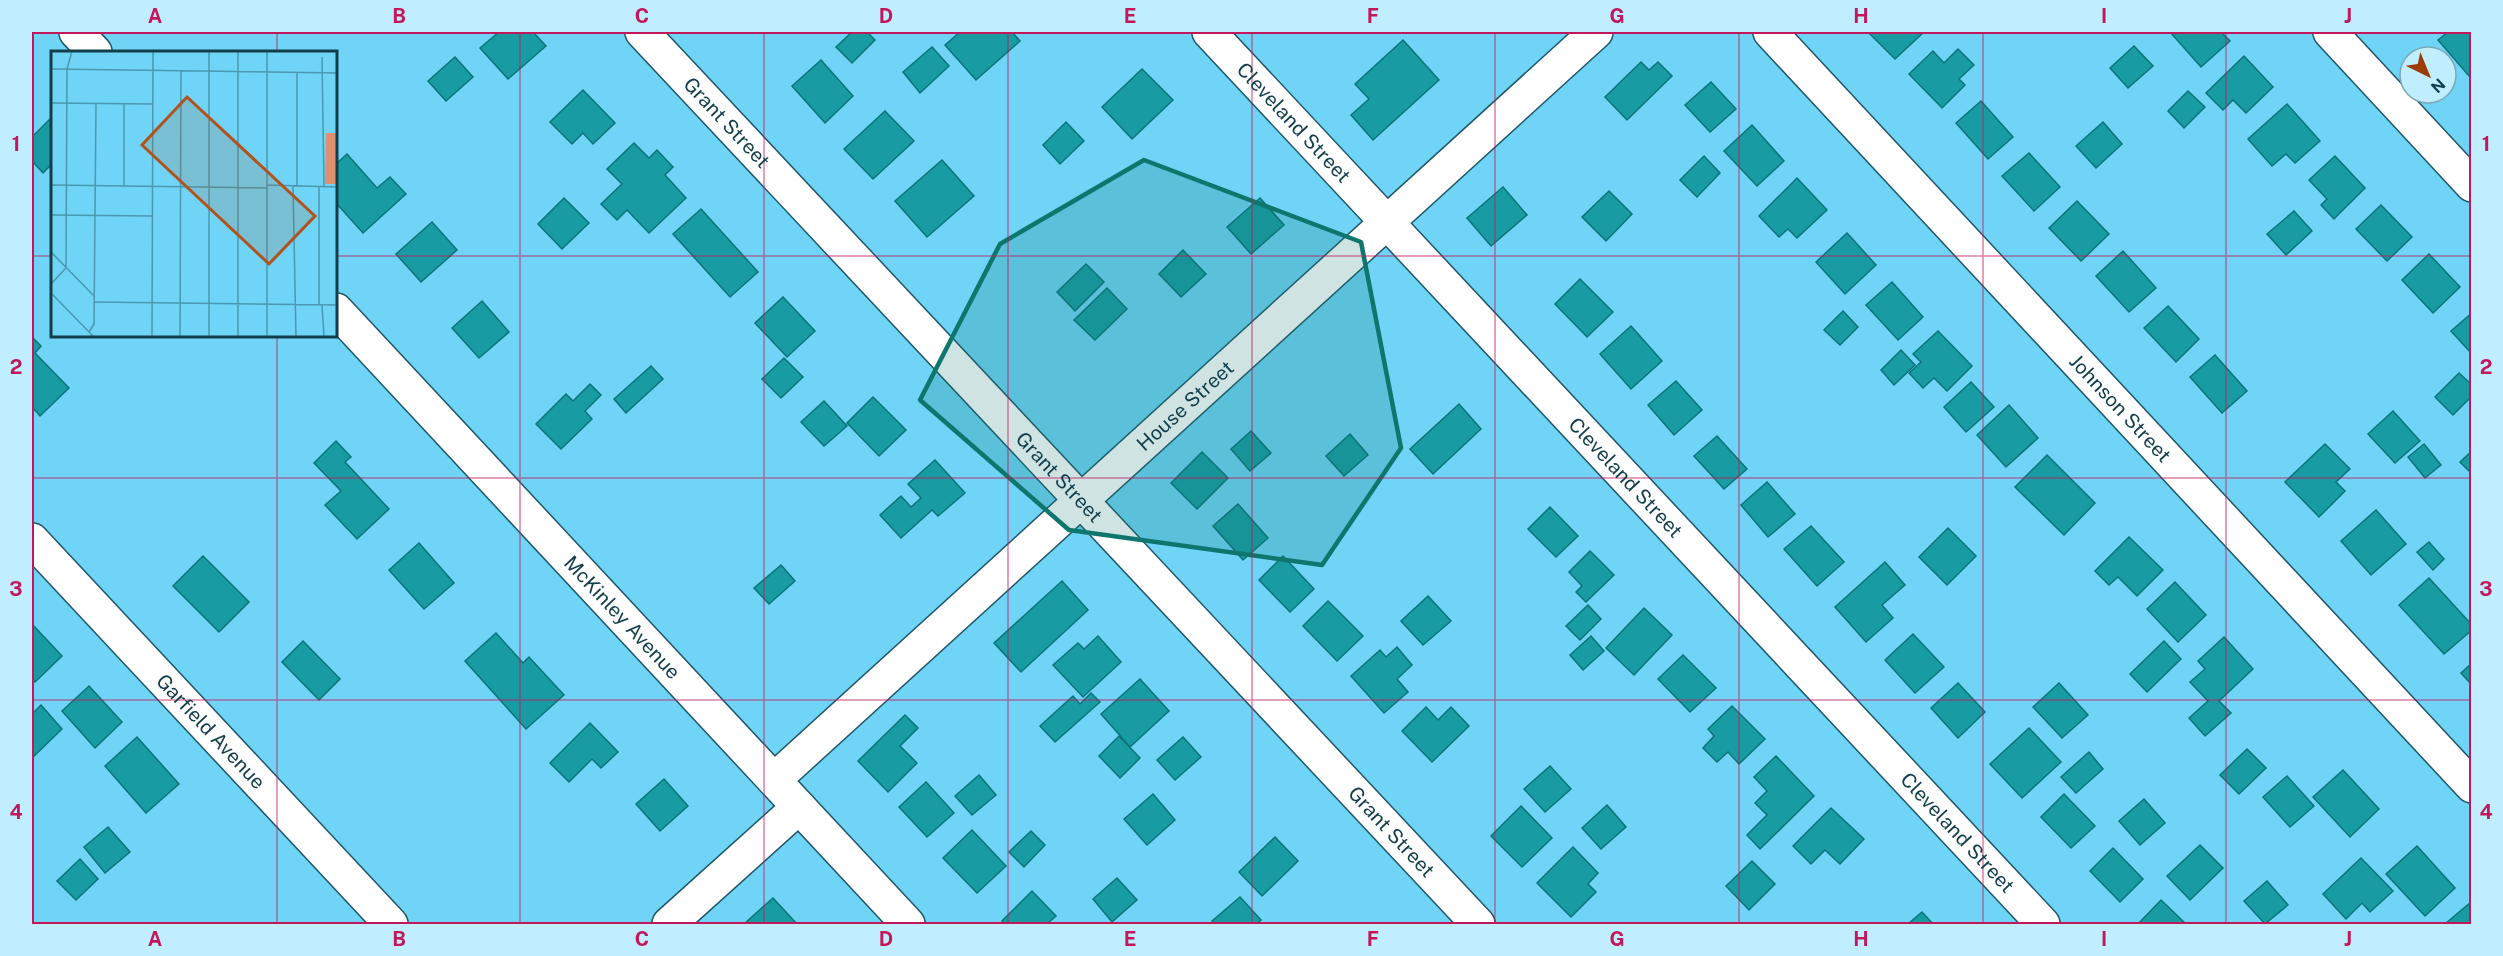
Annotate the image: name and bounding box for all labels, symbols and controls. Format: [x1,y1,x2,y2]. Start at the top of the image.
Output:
text: A [148,4,162,28]
text: B [392,4,406,28]
text: C [635,4,649,28]
text: D [879,4,893,28]
text: E [1124,4,1136,28]
text: F [1367,4,1379,28]
text: G [1609,4,1625,28]
text: H [1853,4,1869,28]
text: I [2101,4,2107,28]
text: J [2344,4,2352,28]
north arrow [2398,45,2458,105]
inset map [51,51,338,338]
street label: Cleveland Street [1232,58,1356,188]
street label: Grant Street [679,72,775,173]
text: N [2427,74,2449,97]
text: 1 [12,132,20,156]
text: 1 [2482,132,2490,156]
street label: Johnson Street [2064,349,2176,467]
text: 2 [10,355,22,379]
text: 2 [2480,355,2492,379]
street label: House Street [1132,356,1239,456]
street label: Cleveland Street [1564,413,1687,543]
street label: Grant Street [1011,427,1107,527]
street label: McKinley Avenue [559,551,685,684]
text: 3 [9,577,23,601]
text: 3 [2479,577,2493,601]
street label: Garfield Avenue [151,669,270,794]
street label: Cleveland Street [1896,768,2019,898]
street label: Grant Street [1343,781,1440,882]
text: 4 [9,800,23,824]
text: 4 [2479,800,2493,824]
text: A [148,927,162,951]
text: B [392,927,406,951]
text: C [635,927,649,951]
text: D [879,927,893,951]
text: E [1124,927,1136,951]
text: F [1367,927,1379,951]
text: G [1609,927,1625,951]
text: H [1853,927,1869,951]
text: I [2101,927,2107,951]
text: J [2344,927,2352,951]

